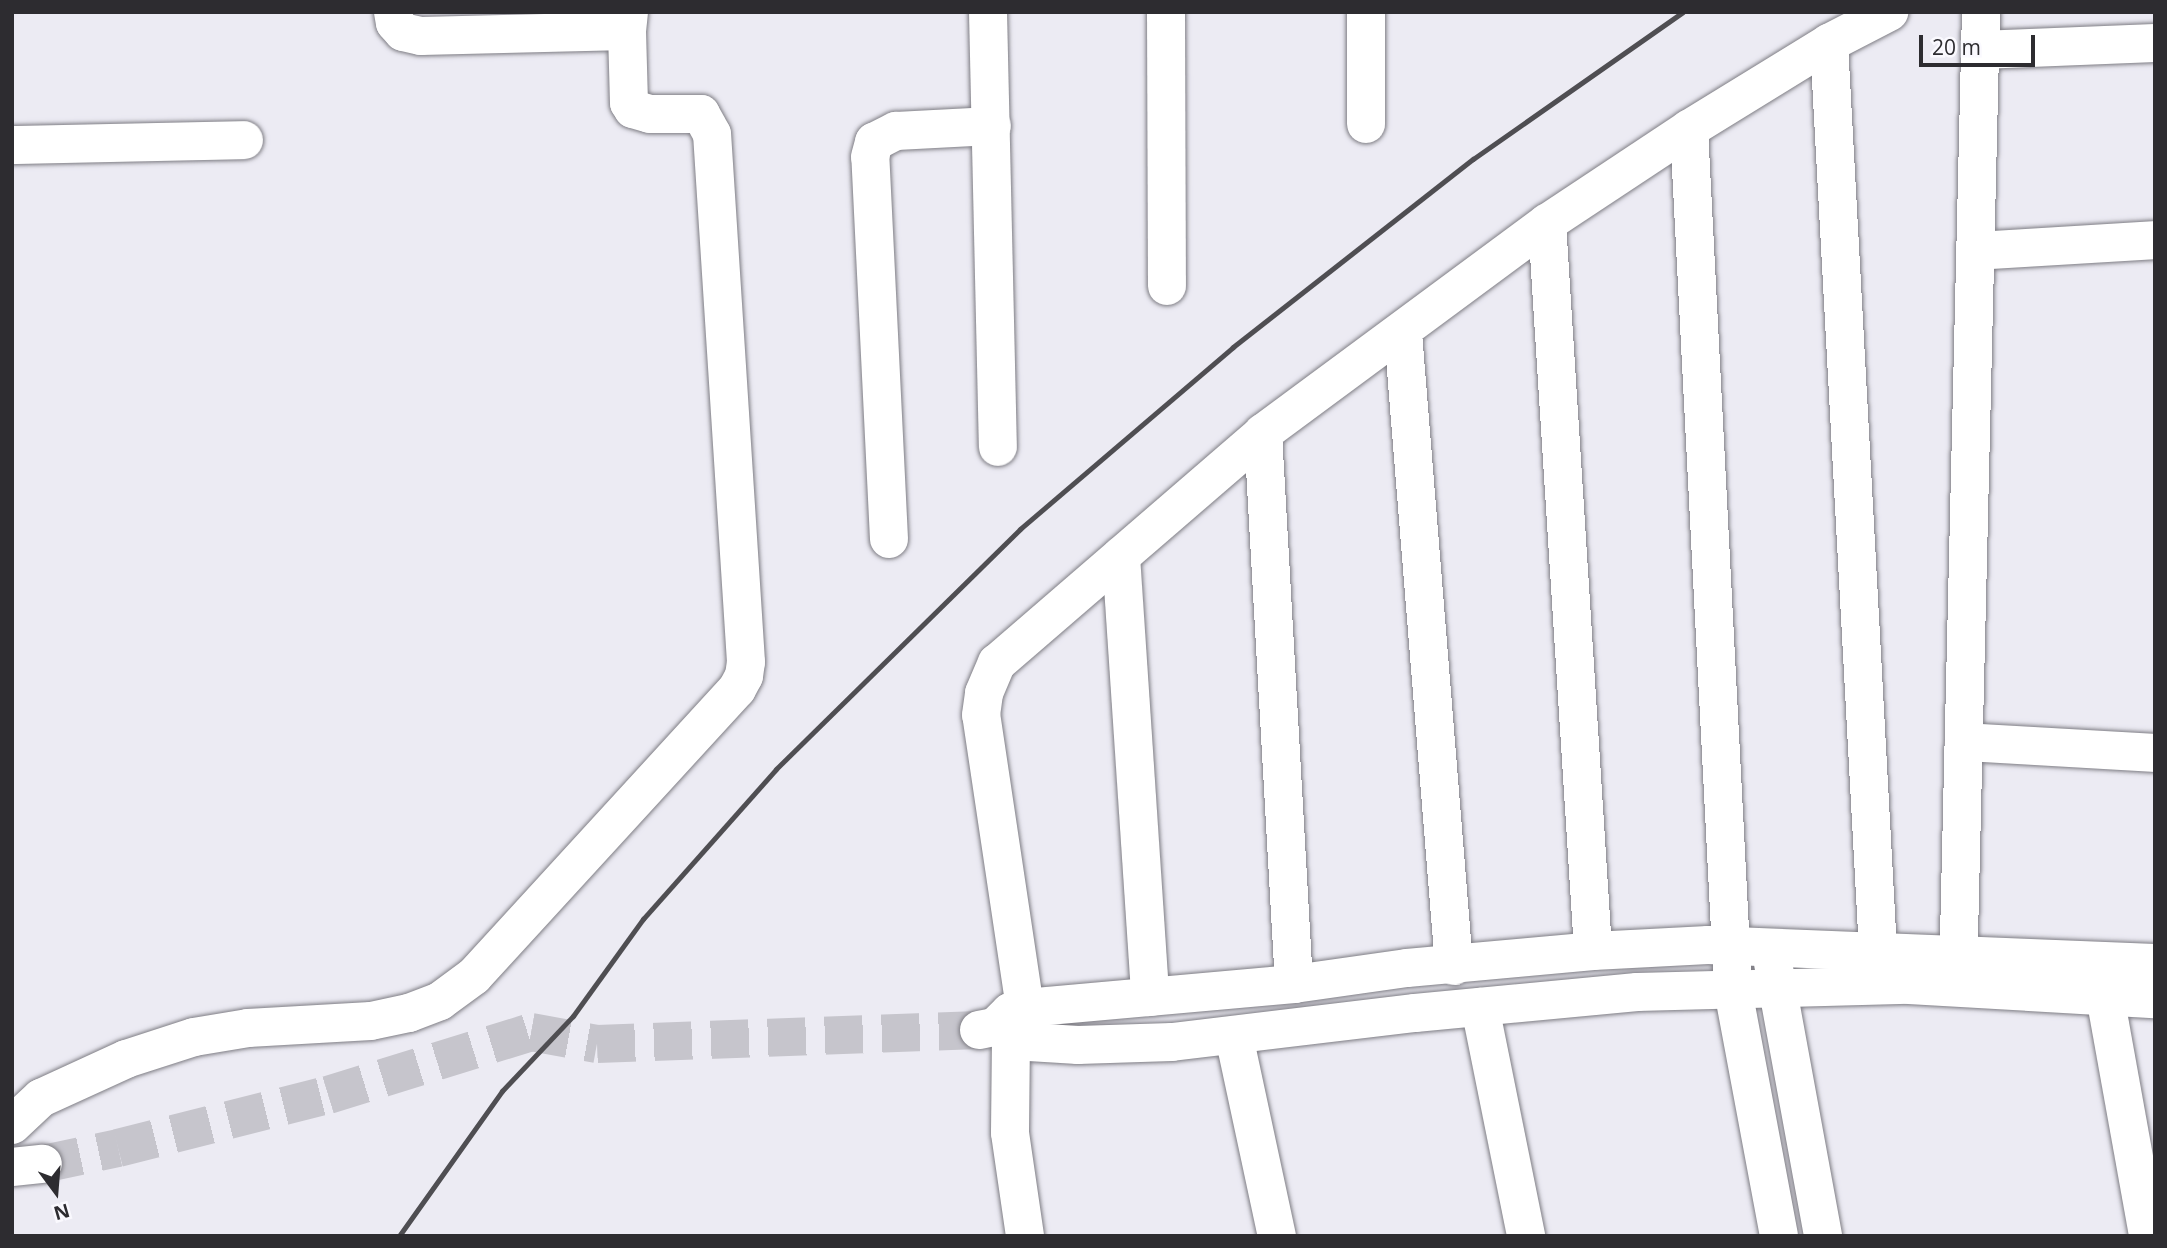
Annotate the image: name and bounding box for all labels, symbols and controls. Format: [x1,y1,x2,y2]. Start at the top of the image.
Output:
scale bar [1922,21,2038,65]
text: 20 m [1932,33,1981,61]
north arrow [21,1157,91,1227]
text: N [51,1198,73,1227]

